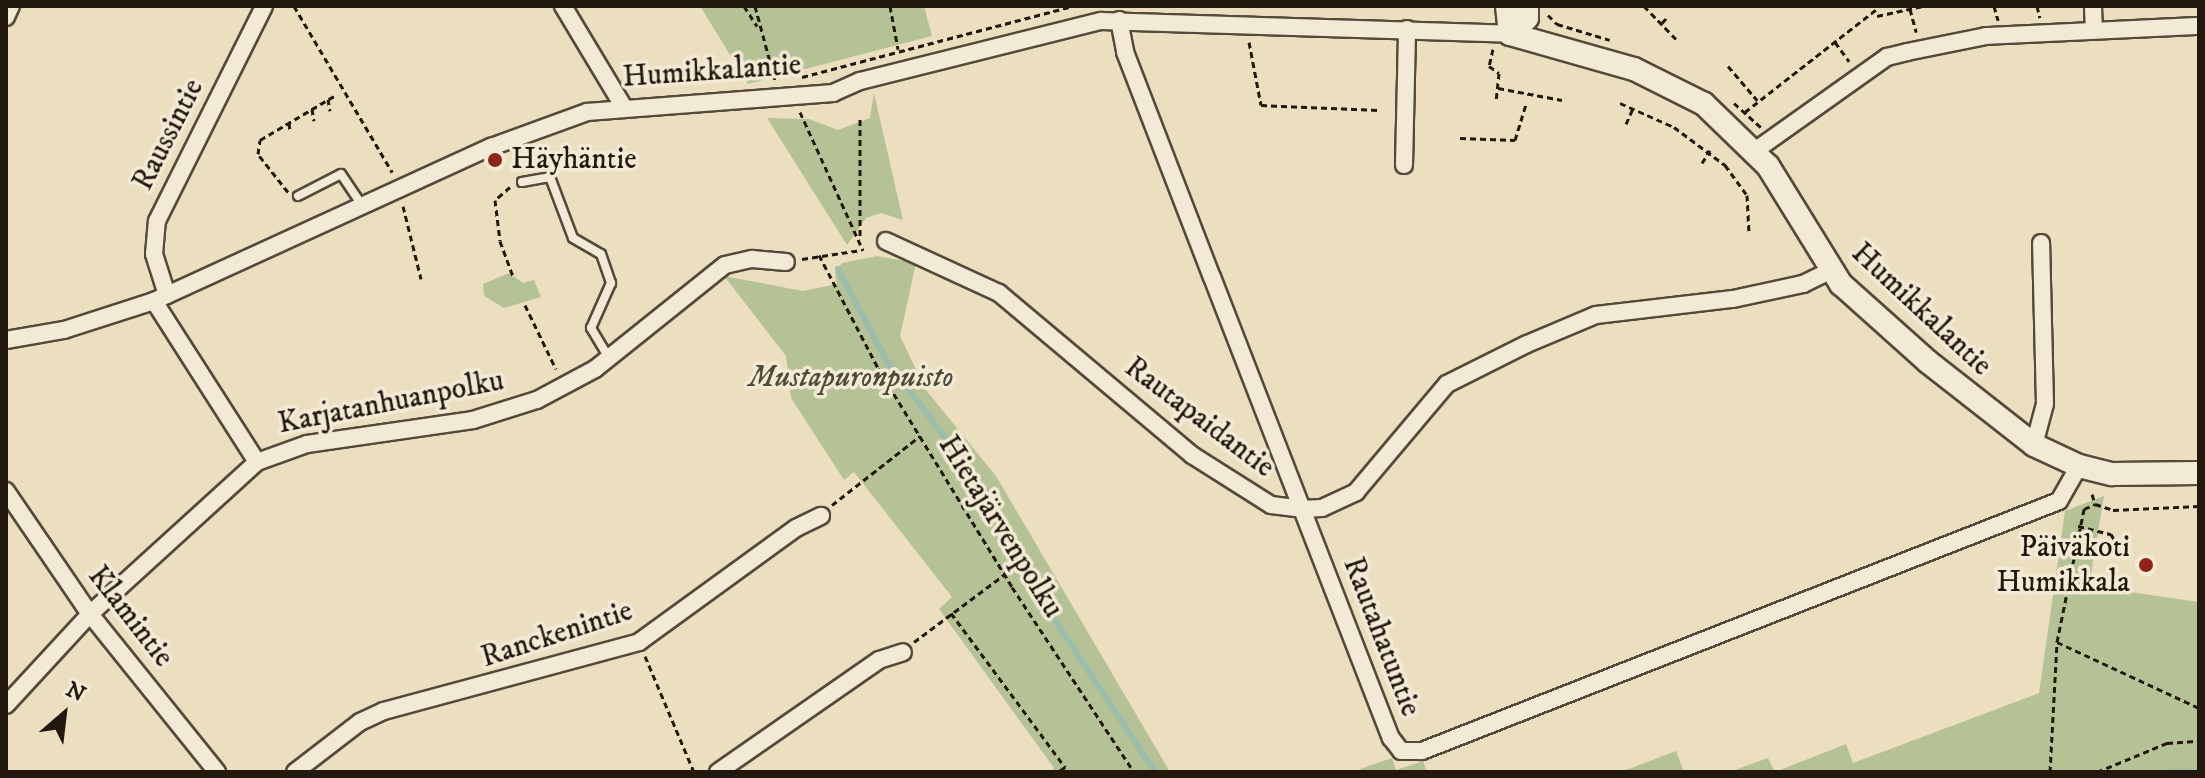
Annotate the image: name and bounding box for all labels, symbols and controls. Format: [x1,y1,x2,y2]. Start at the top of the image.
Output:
street label: Humikkalantie [621,48,803,96]
street label: Raussintie [126,73,212,197]
place label: Häyhäntie [511,142,637,178]
marker: Häyhäntie [486,151,504,169]
street label: Humikkalantie [1843,236,1999,384]
street label: Rautapaidantie [1117,350,1281,486]
park label: Mustapuronpuisto [749,360,953,396]
street label: Karjatanhuanpolku [275,363,507,443]
street label: Hietajärvenpolku [930,429,1070,625]
place label: Päiväkoti Humikkala [1996,530,2130,600]
street label: Rautahatuntie [1334,552,1428,722]
marker: Päiväkoti Humikkala [2137,556,2155,574]
street label: Klamintie [79,559,181,675]
street label: Ranckenintie [477,594,637,676]
north arrow [24,674,104,754]
text: N [61,676,90,709]

